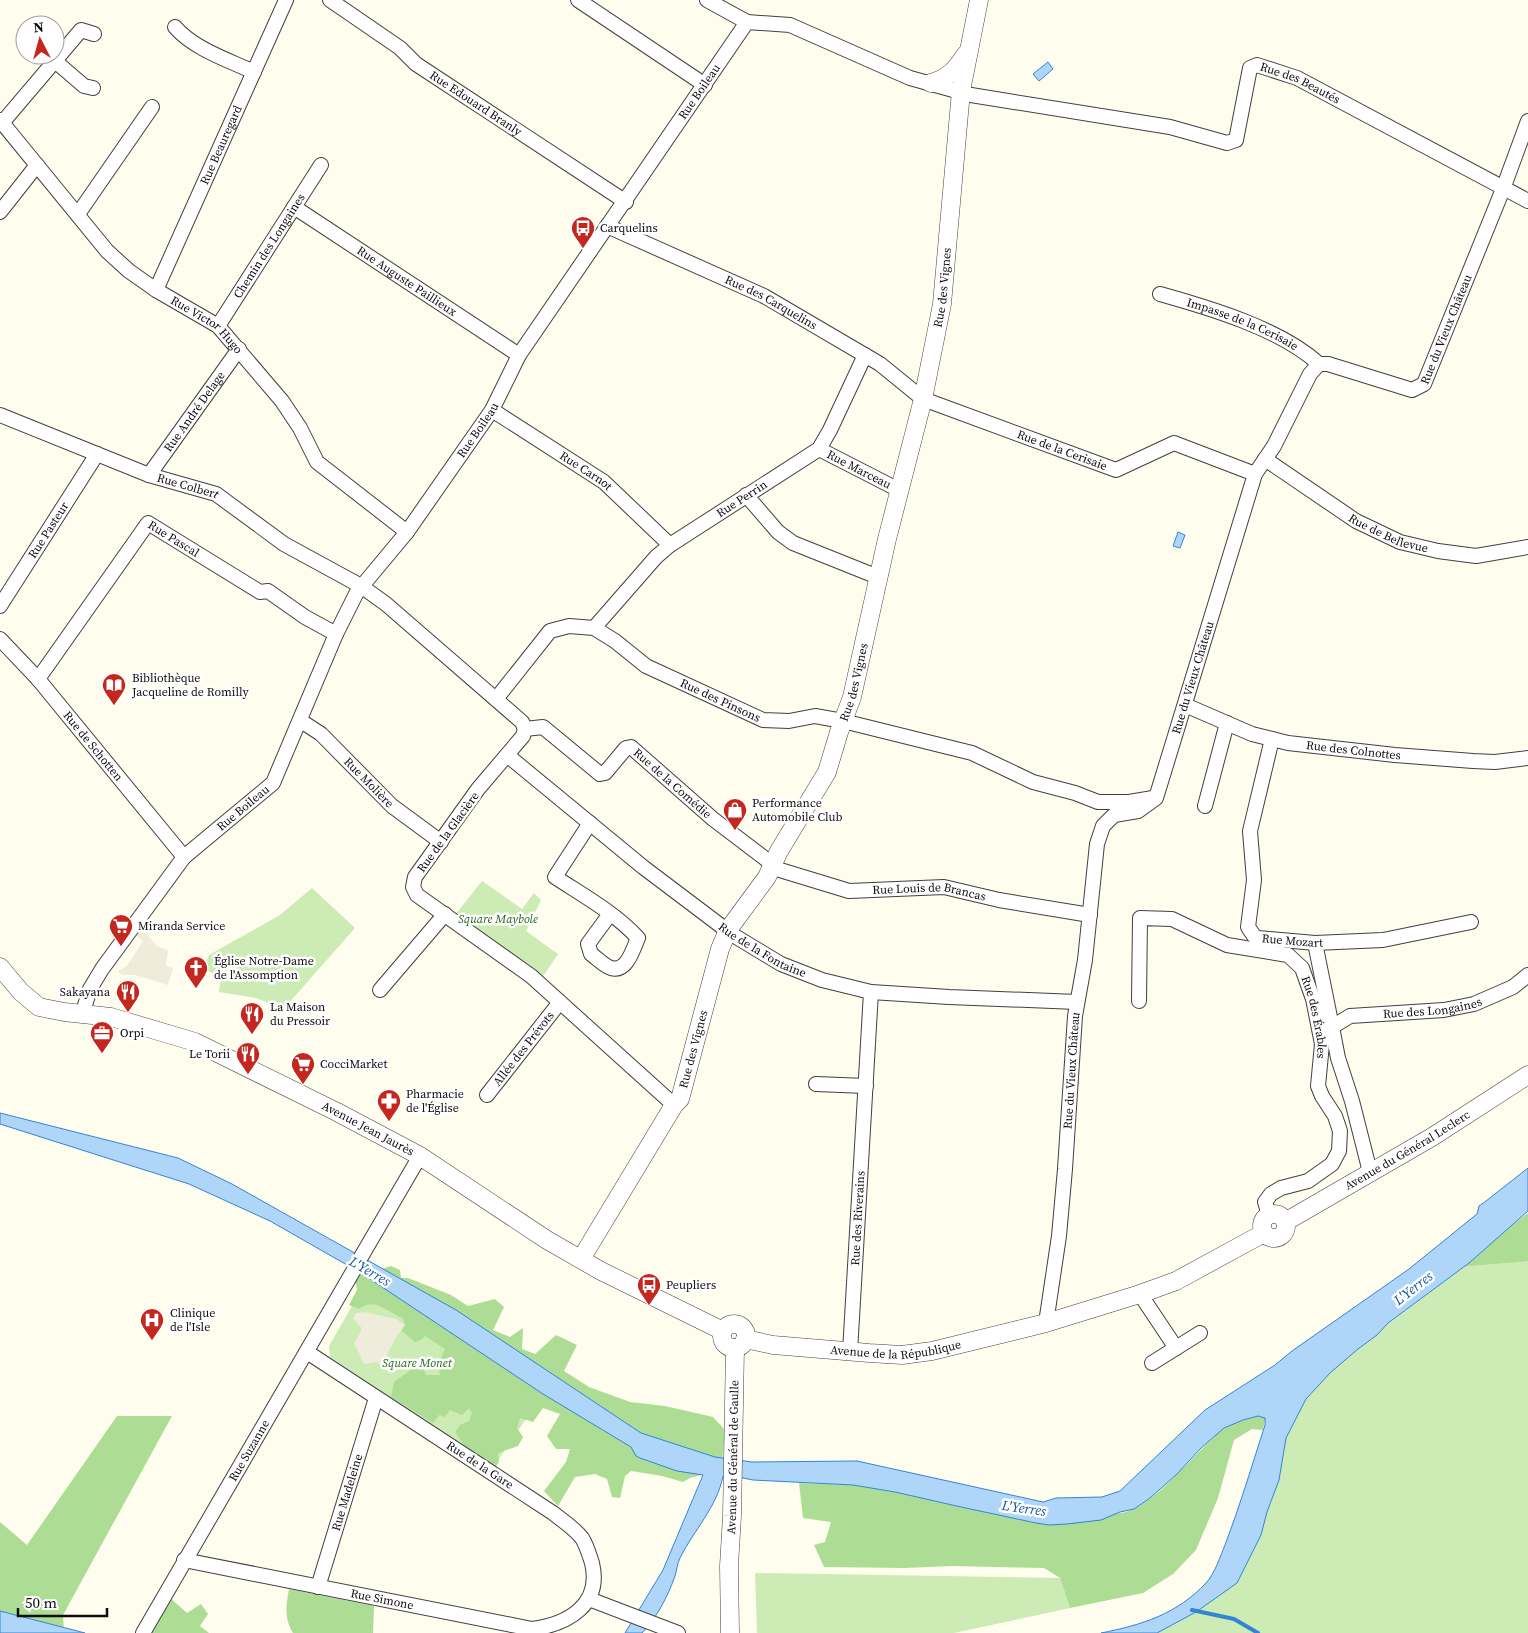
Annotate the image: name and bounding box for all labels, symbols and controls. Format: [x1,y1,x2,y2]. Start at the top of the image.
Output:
north arrow [15,15,65,65]
text: N [33,17,45,38]
street label: Rue des Beautés [1258,58,1343,108]
street label: Rue Boileau [675,61,724,123]
street label: Rue Edouard Branly [427,67,526,140]
street label: Rue Beauregard [196,103,246,187]
street label: Chemin des Longaines [230,190,309,302]
bus stop icon: Carquelins [570,215,596,249]
place label: Carquelins [600,220,658,236]
street label: Rue Auguste Paillieux [354,243,460,320]
street label: Rue des Vignes [930,247,955,329]
street label: Rue des Carquelins [722,272,820,333]
street label: Rue du Vieux Château [1417,272,1476,387]
street label: Rue Victor Hugo [168,292,247,357]
street label: Impasse de la Cerisaie [1185,294,1301,354]
street label: Rue André Delage [160,368,229,455]
street label: Rue Boileau [453,400,502,461]
street label: Rue de la Cerisaie [1015,426,1109,474]
street label: Rue Marceau [824,446,894,493]
street label: Rue Carnot [557,448,616,494]
street label: Rue Colbert [155,470,223,502]
street label: Rue Perrin [713,477,770,521]
street label: Rue Pasteur [24,499,72,561]
street label: Rue de Bellevue [1345,510,1430,556]
street label: Rue Pascal [145,517,203,561]
street label: Rue du Vieux Château [1168,619,1218,736]
street label: Rue des Vignes [836,642,872,724]
place label: Bibliothèque Jacqueline de Romilly [131,670,249,700]
library icon: Bibliothèque Jacqueline de Romilly [101,672,127,706]
street label: Rue des Pinsons [678,675,763,726]
street label: Rue de Schotten [60,708,127,785]
street label: Rue des Colnottes [1305,737,1401,763]
street label: Rue de la Comédie [630,745,715,822]
street label: Rue Molière [340,754,397,811]
street label: Rue Boileau [213,781,273,835]
street label: Rue de la Glacière [413,788,483,876]
place label: Performance Automobile Club [752,795,842,825]
shop icon: Performance Automobile Club [722,797,748,831]
street label: Rue Louis de Brancas [872,879,988,905]
park label: Square Maybole [458,911,538,927]
supermarket icon: Miranda Service [108,913,134,947]
place label: Miranda Service [138,918,225,934]
street label: Rue de la Fontaine [715,919,808,981]
street label: Rue Mozart [1261,930,1324,951]
place label: Église Notre-Dame de l'Assomption [214,953,314,983]
church icon: Église Notre-Dame de l'Assomption [183,955,209,989]
street label: Rue des Érables [1297,974,1330,1059]
restaurant icon: Sakayana [115,979,141,1013]
place label: Sakayana [60,984,111,1000]
street label: Rue des Longaines [1382,993,1485,1022]
place label: La Maison du Pressoir [270,999,330,1029]
restaurant icon: La Maison du Pressoir [239,1001,265,1035]
street label: Allée des Prévots [489,1008,558,1089]
street label: Rue des Vignes [675,1008,711,1090]
street label: Rue du Vieux Château [1060,1011,1084,1129]
office icon: Orpi [89,1020,115,1054]
place label: Orpi [120,1025,145,1041]
restaurant icon: Le Torii [235,1041,261,1075]
place label: Le Torii [189,1046,230,1062]
supermarket icon: CocciMarket [290,1051,316,1085]
place label: CocciMarket [320,1056,387,1072]
place label: Pharmacie de l'Église [406,1086,464,1116]
pharmacy icon: Pharmacie de l'Église [376,1088,402,1122]
street label: Avenue Jean Jaurès [319,1098,417,1160]
street label: Avenue du Général Leclerc [1342,1106,1473,1194]
street label: Rue des Riverains [847,1170,869,1266]
water label: L'Yerres [345,1251,395,1291]
water label: L'Yerres [1389,1266,1437,1310]
bus stop icon: Peupliers [636,1272,662,1306]
place label: Peupliers [666,1277,716,1293]
place label: Clinique de l'Isle [170,1305,215,1335]
hospital icon: Clinique de l'Isle [139,1307,165,1341]
street label: Avenue de la République [830,1336,963,1363]
park label: Square Monet [382,1355,453,1371]
street label: Avenue du Général de Gaulle [723,1380,742,1535]
street label: Rue Suzanne [225,1417,273,1484]
street label: Rue de la Gare [443,1437,517,1493]
street label: Rue Madeleine [328,1452,366,1533]
water label: L'Yerres [1000,1495,1048,1521]
street label: Rue Simone [349,1585,415,1613]
scale bar [18,1586,106,1618]
text: 50 m [25,1592,57,1613]

